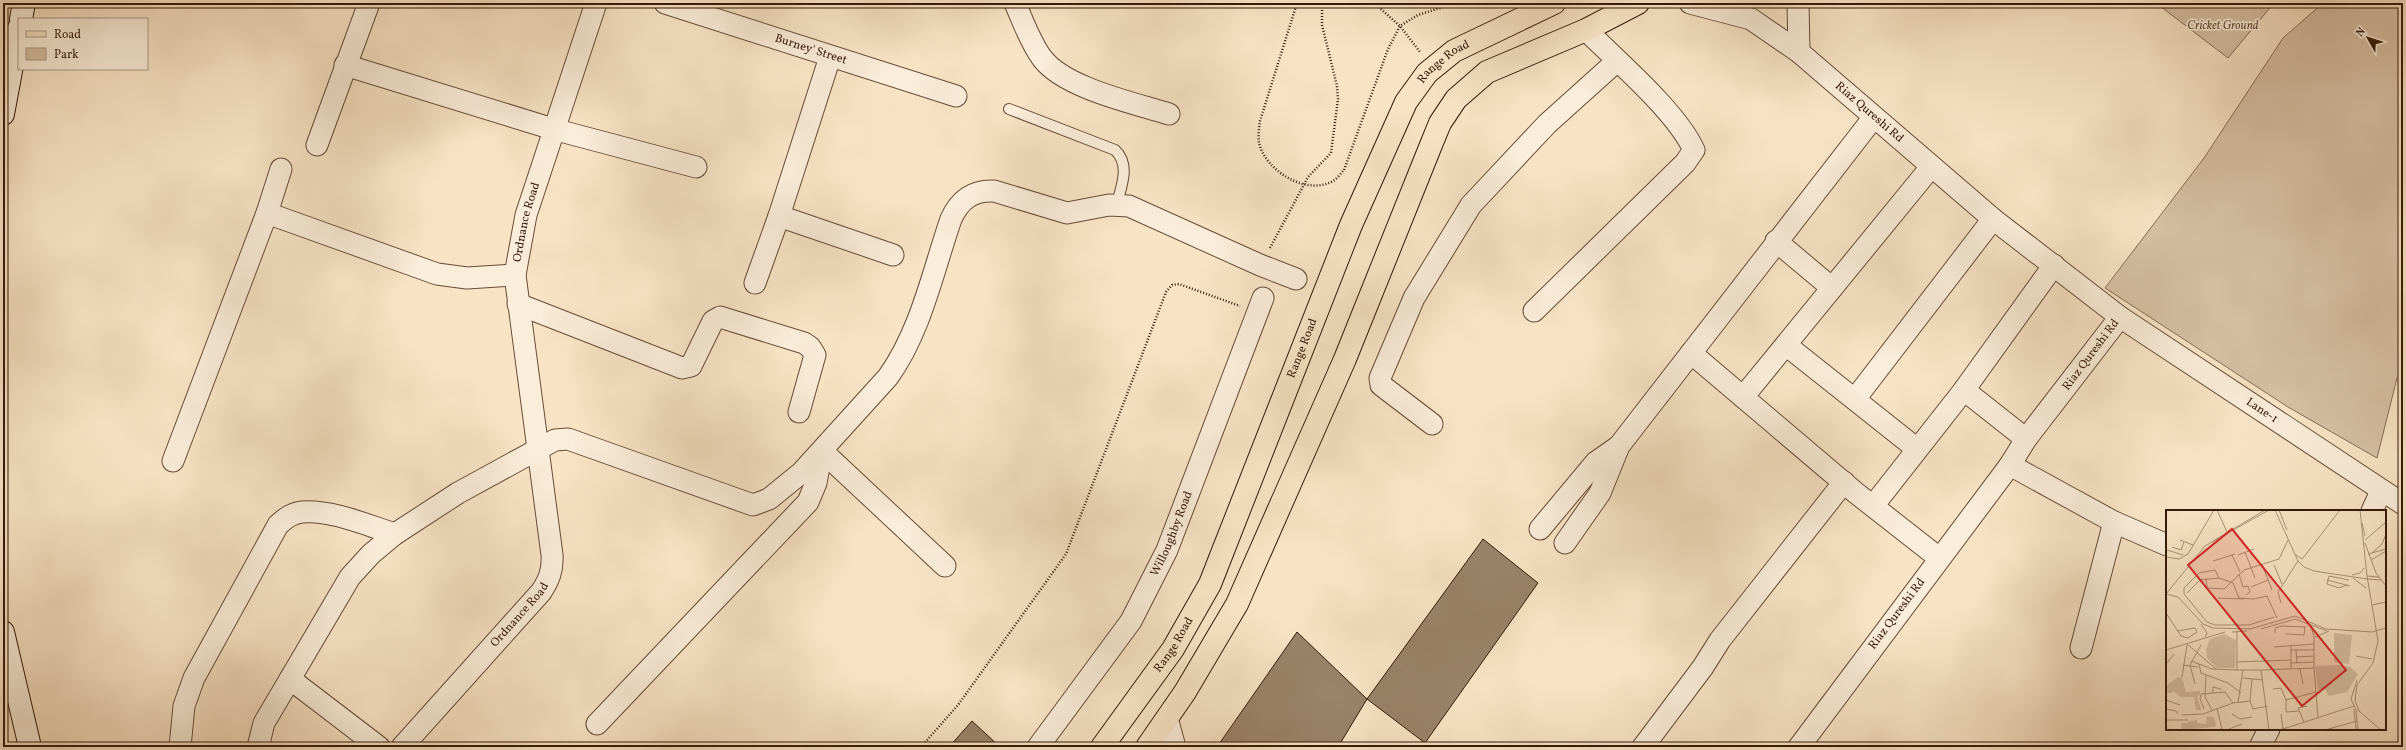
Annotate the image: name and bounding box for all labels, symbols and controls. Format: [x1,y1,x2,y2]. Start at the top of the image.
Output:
legend [18,18,148,70]
park label: Cricket Ground [2187,18,2259,34]
north arrow [2348,18,2388,58]
text: N [2353,25,2370,40]
text: Road [54,27,81,43]
street label: Burney' Street [773,31,849,69]
street label: Range Road [1414,37,1473,87]
text: Park [54,47,79,63]
street label: Riaz Qureshi Rd [1832,78,1907,147]
street label: Ordnance Road [510,180,544,263]
street label: Range Road [1284,316,1322,380]
street label: Riaz Qureshi Rd [2059,316,2123,394]
street label: Lane-1 [2243,394,2281,427]
street label: Willoughby Road [1147,489,1197,579]
inset map [2166,510,2386,730]
street label: Riaz Qureshi Rd [1865,575,1929,653]
street label: Ordnance Road [487,579,553,651]
street label: Range Road [1150,614,1198,676]

